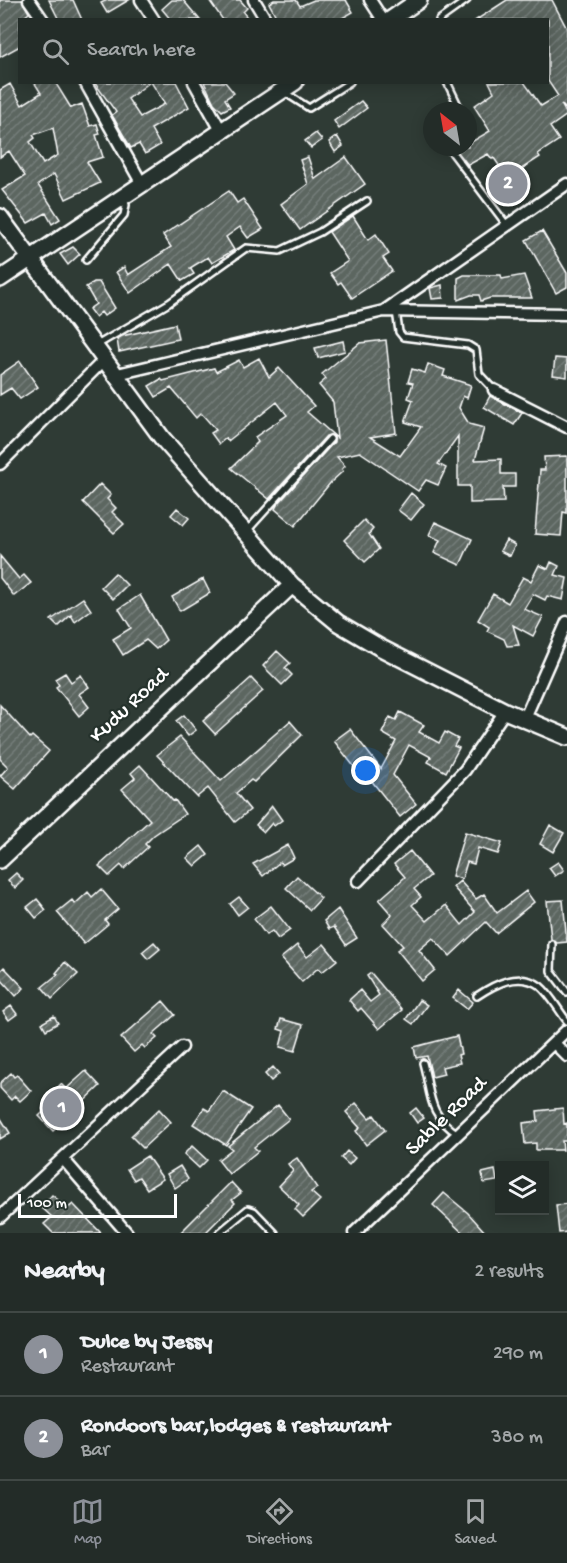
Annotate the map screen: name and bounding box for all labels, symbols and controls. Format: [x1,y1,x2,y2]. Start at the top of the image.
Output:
search box [18,18,549,84]
icon: search [39,35,72,68]
text: Search here [87,38,195,64]
north arrow [423,102,477,156]
pin: 2 [488,162,528,207]
street label: Kudu Road [85,661,177,749]
your location [351,756,380,785]
street label: Sable Road [401,1070,495,1162]
pin: 1 [42,1086,82,1130]
map controls [495,1161,549,1215]
button: layers [495,1161,549,1215]
scale bar [18,1191,177,1218]
text: 100 m [27,1195,67,1214]
text: Nearby [24,1257,105,1288]
text: 2 results [474,1261,543,1284]
text: Dulce by Jessy [81,1330,212,1356]
text: 1 [39,1343,48,1366]
text: 290 m [493,1343,543,1366]
text: Restaurant [81,1356,174,1379]
text: Rondoors bar,lodges & restaurant [81,1414,390,1440]
text: 2 [39,1427,48,1450]
text: 380 m [491,1427,543,1450]
text: Bar [81,1440,109,1463]
tab: Map [71,1495,104,1550]
tab: Directions [247,1495,312,1550]
tab: Saved [455,1495,496,1550]

